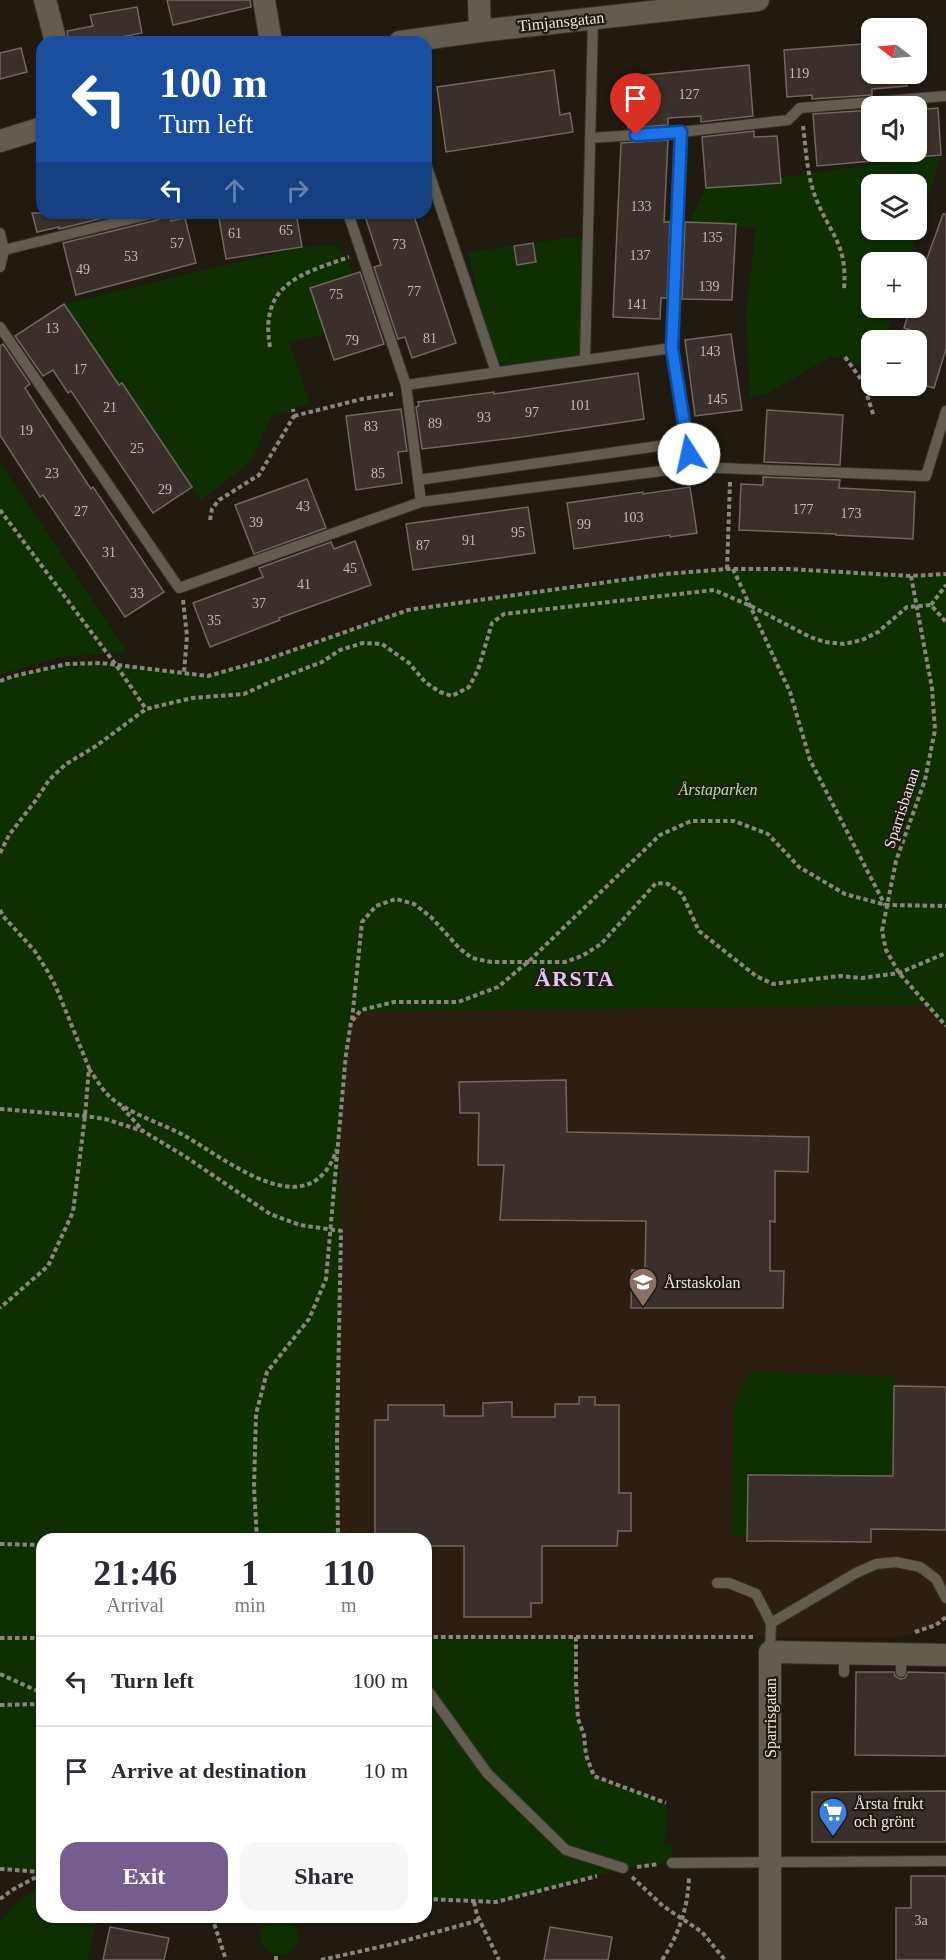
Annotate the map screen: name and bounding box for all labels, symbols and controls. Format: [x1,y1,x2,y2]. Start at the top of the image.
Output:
street label: Timjansgatan [517,9,605,35]
north arrow [861,18,927,84]
map controls [861,18,927,396]
icon: left [60,60,138,138]
text: 100 m [159,60,268,106]
house number: 119 [789,66,809,81]
pin [610,73,661,135]
icon: arrive [619,82,652,115]
house number: 127 [679,87,700,102]
button: sound [861,96,927,162]
text: Turn left [159,109,253,139]
icon: left [155,174,188,207]
icon: ahead [218,174,251,207]
icon: right [281,174,314,207]
button: layers [861,174,927,240]
house number: 133 [631,199,652,214]
house number: 65 [279,223,293,238]
house number: 61 [228,226,242,241]
house number: 135 [702,230,723,245]
house number: 57 [170,236,184,251]
house number: 73 [392,237,406,252]
house number: 137 [630,248,651,263]
house number: 53 [124,249,138,264]
button: + [861,252,927,318]
house number: 49 [76,262,90,277]
house number: 139 [699,279,720,294]
house number: 77 [407,284,421,299]
house number: 75 [329,287,343,302]
house number: 141 [627,297,648,312]
house number: 13 [45,321,59,336]
button: − [861,330,927,396]
house number: 81 [423,331,437,346]
house number: 79 [345,333,359,348]
house number: 143 [700,344,721,359]
house number: 17 [73,362,87,377]
house number: 145 [707,392,728,407]
house number: 101 [570,398,591,413]
house number: 21 [103,400,117,415]
house number: 97 [525,405,539,420]
house number: 93 [477,410,491,425]
house number: 89 [428,416,442,431]
house number: 83 [364,419,378,434]
position arrow [657,422,721,486]
house number: 19 [19,423,33,438]
house number: 25 [130,441,144,456]
house number: 23 [45,466,59,481]
house number: 85 [371,466,385,481]
house number: 29 [158,482,172,497]
house number: 43 [296,499,310,514]
house number: 177 [793,502,814,517]
house number: 27 [74,504,88,519]
house number: 173 [841,506,862,521]
house number: 103 [623,510,644,525]
house number: 39 [249,515,263,530]
house number: 99 [577,517,591,532]
house number: 95 [511,525,525,540]
house number: 91 [462,533,476,548]
house number: 87 [416,538,430,553]
house number: 31 [102,545,116,560]
house number: 45 [343,561,357,576]
house number: 41 [297,577,311,592]
house number: 33 [130,586,144,601]
house number: 37 [252,596,266,611]
house number: 35 [207,613,221,628]
street label: Sparrisbanan [880,766,923,851]
park label: Årstaparken [677,781,758,799]
district label: ÅRSTA [535,966,615,991]
school or university icon: Årstaskolan [627,1266,659,1308]
place label: Årstaskolan [664,1274,740,1291]
text: 21:46 [93,1553,177,1593]
text: 1 [241,1553,259,1593]
text: 110 [323,1553,375,1593]
text: Arrival [106,1594,164,1616]
text: min [234,1594,266,1616]
text: m [341,1594,357,1616]
icon: left [60,1665,93,1698]
text: Turn left [111,1668,194,1693]
text: 100 m [352,1668,408,1693]
street label: Sparrisgatan [762,1678,780,1758]
icon: arrive [60,1755,93,1788]
text: Arrive at destination [111,1758,307,1783]
text: 10 m [363,1758,408,1783]
place label: Årsta frukt och grönt [854,1795,924,1831]
supermarket icon: Årsta frukt och grönt [817,1796,849,1838]
button: Exit [60,1842,228,1911]
button: Share [240,1842,408,1911]
house number: 3a [914,1913,928,1928]

